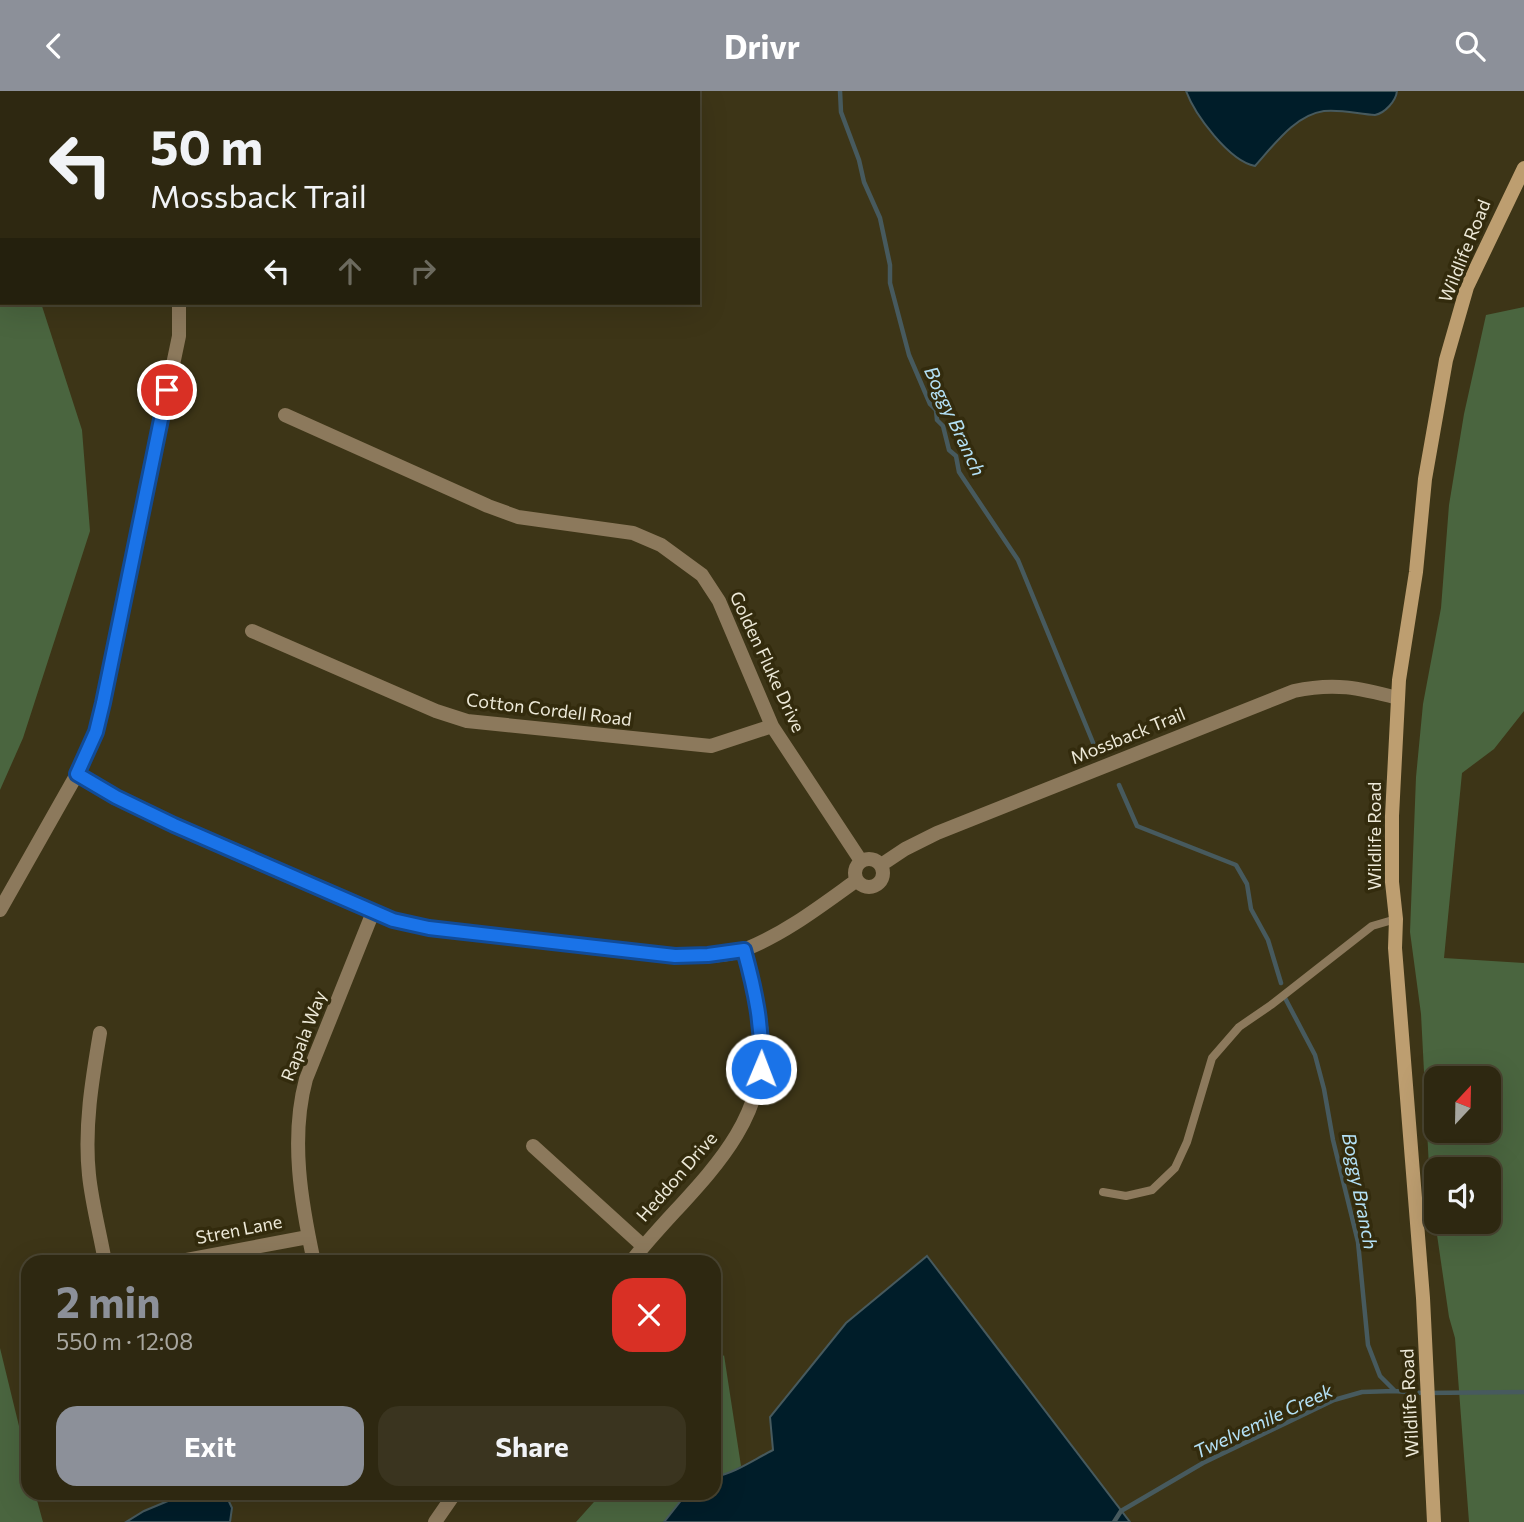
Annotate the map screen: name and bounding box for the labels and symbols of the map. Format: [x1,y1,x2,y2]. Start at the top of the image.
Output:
street label: Wildlife Road [1433,196,1495,305]
pin [137,360,197,420]
water label: Boggy Branch [920,362,991,479]
street label: Golden Fluke Drive [726,588,810,736]
street label: Cotton Cordell Road [465,688,633,730]
street label: Mossback Trail [1067,702,1188,768]
street label: Wildlife Road [1363,782,1385,890]
street label: Rapala Way [276,987,330,1084]
position arrow [724,1032,798,1106]
north arrow [1424,1066,1502,1143]
street label: Heddon Drive [631,1127,721,1226]
water label: Boggy Branch [1338,1131,1383,1251]
street label: Stren Lane [194,1210,284,1248]
street label: Wildlife Road [1395,1348,1423,1458]
water label: Twelvemile Creek [1190,1378,1337,1463]

